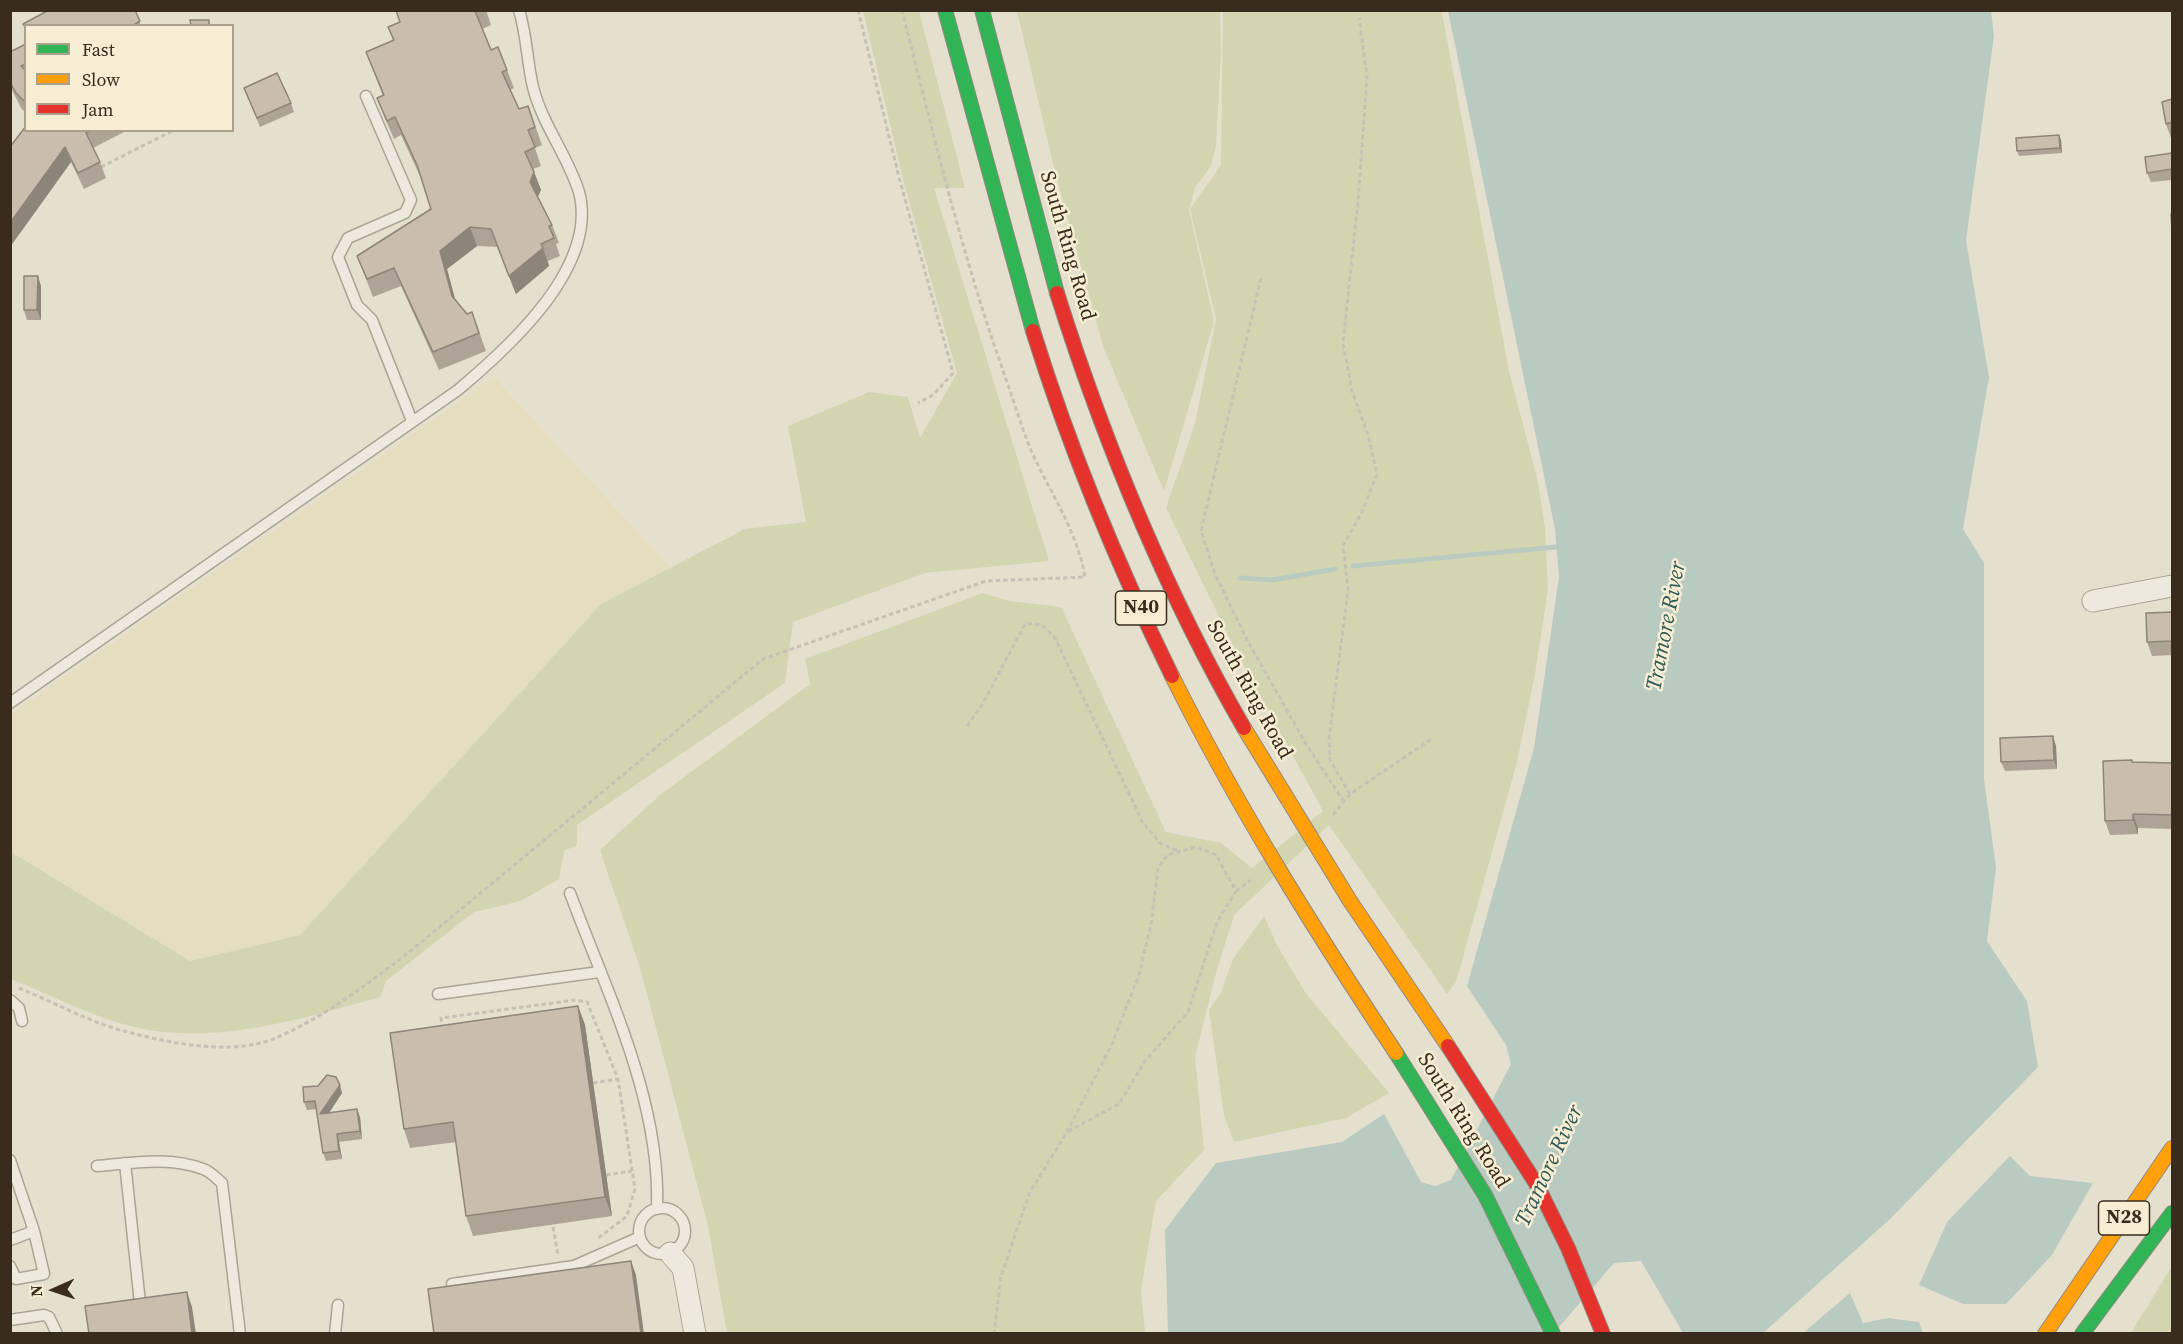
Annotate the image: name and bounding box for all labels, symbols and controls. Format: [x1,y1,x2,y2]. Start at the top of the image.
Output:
legend [24,24,234,132]
text: Fast [82,37,115,62]
text: Slow [82,67,120,92]
text: Jam [82,97,114,122]
street label: South Ring Road [1034,168,1100,324]
water label: Tramore River [1642,559,1692,693]
road number: N40 [1116,591,1166,625]
street label: South Ring Road [1200,616,1298,764]
street label: South Ring Road [1411,1049,1515,1193]
water label: Tramore River [1510,1101,1590,1231]
road number: N28 [2098,1201,2150,1235]
north arrow [24,1260,84,1320]
text: N [25,1285,47,1297]

